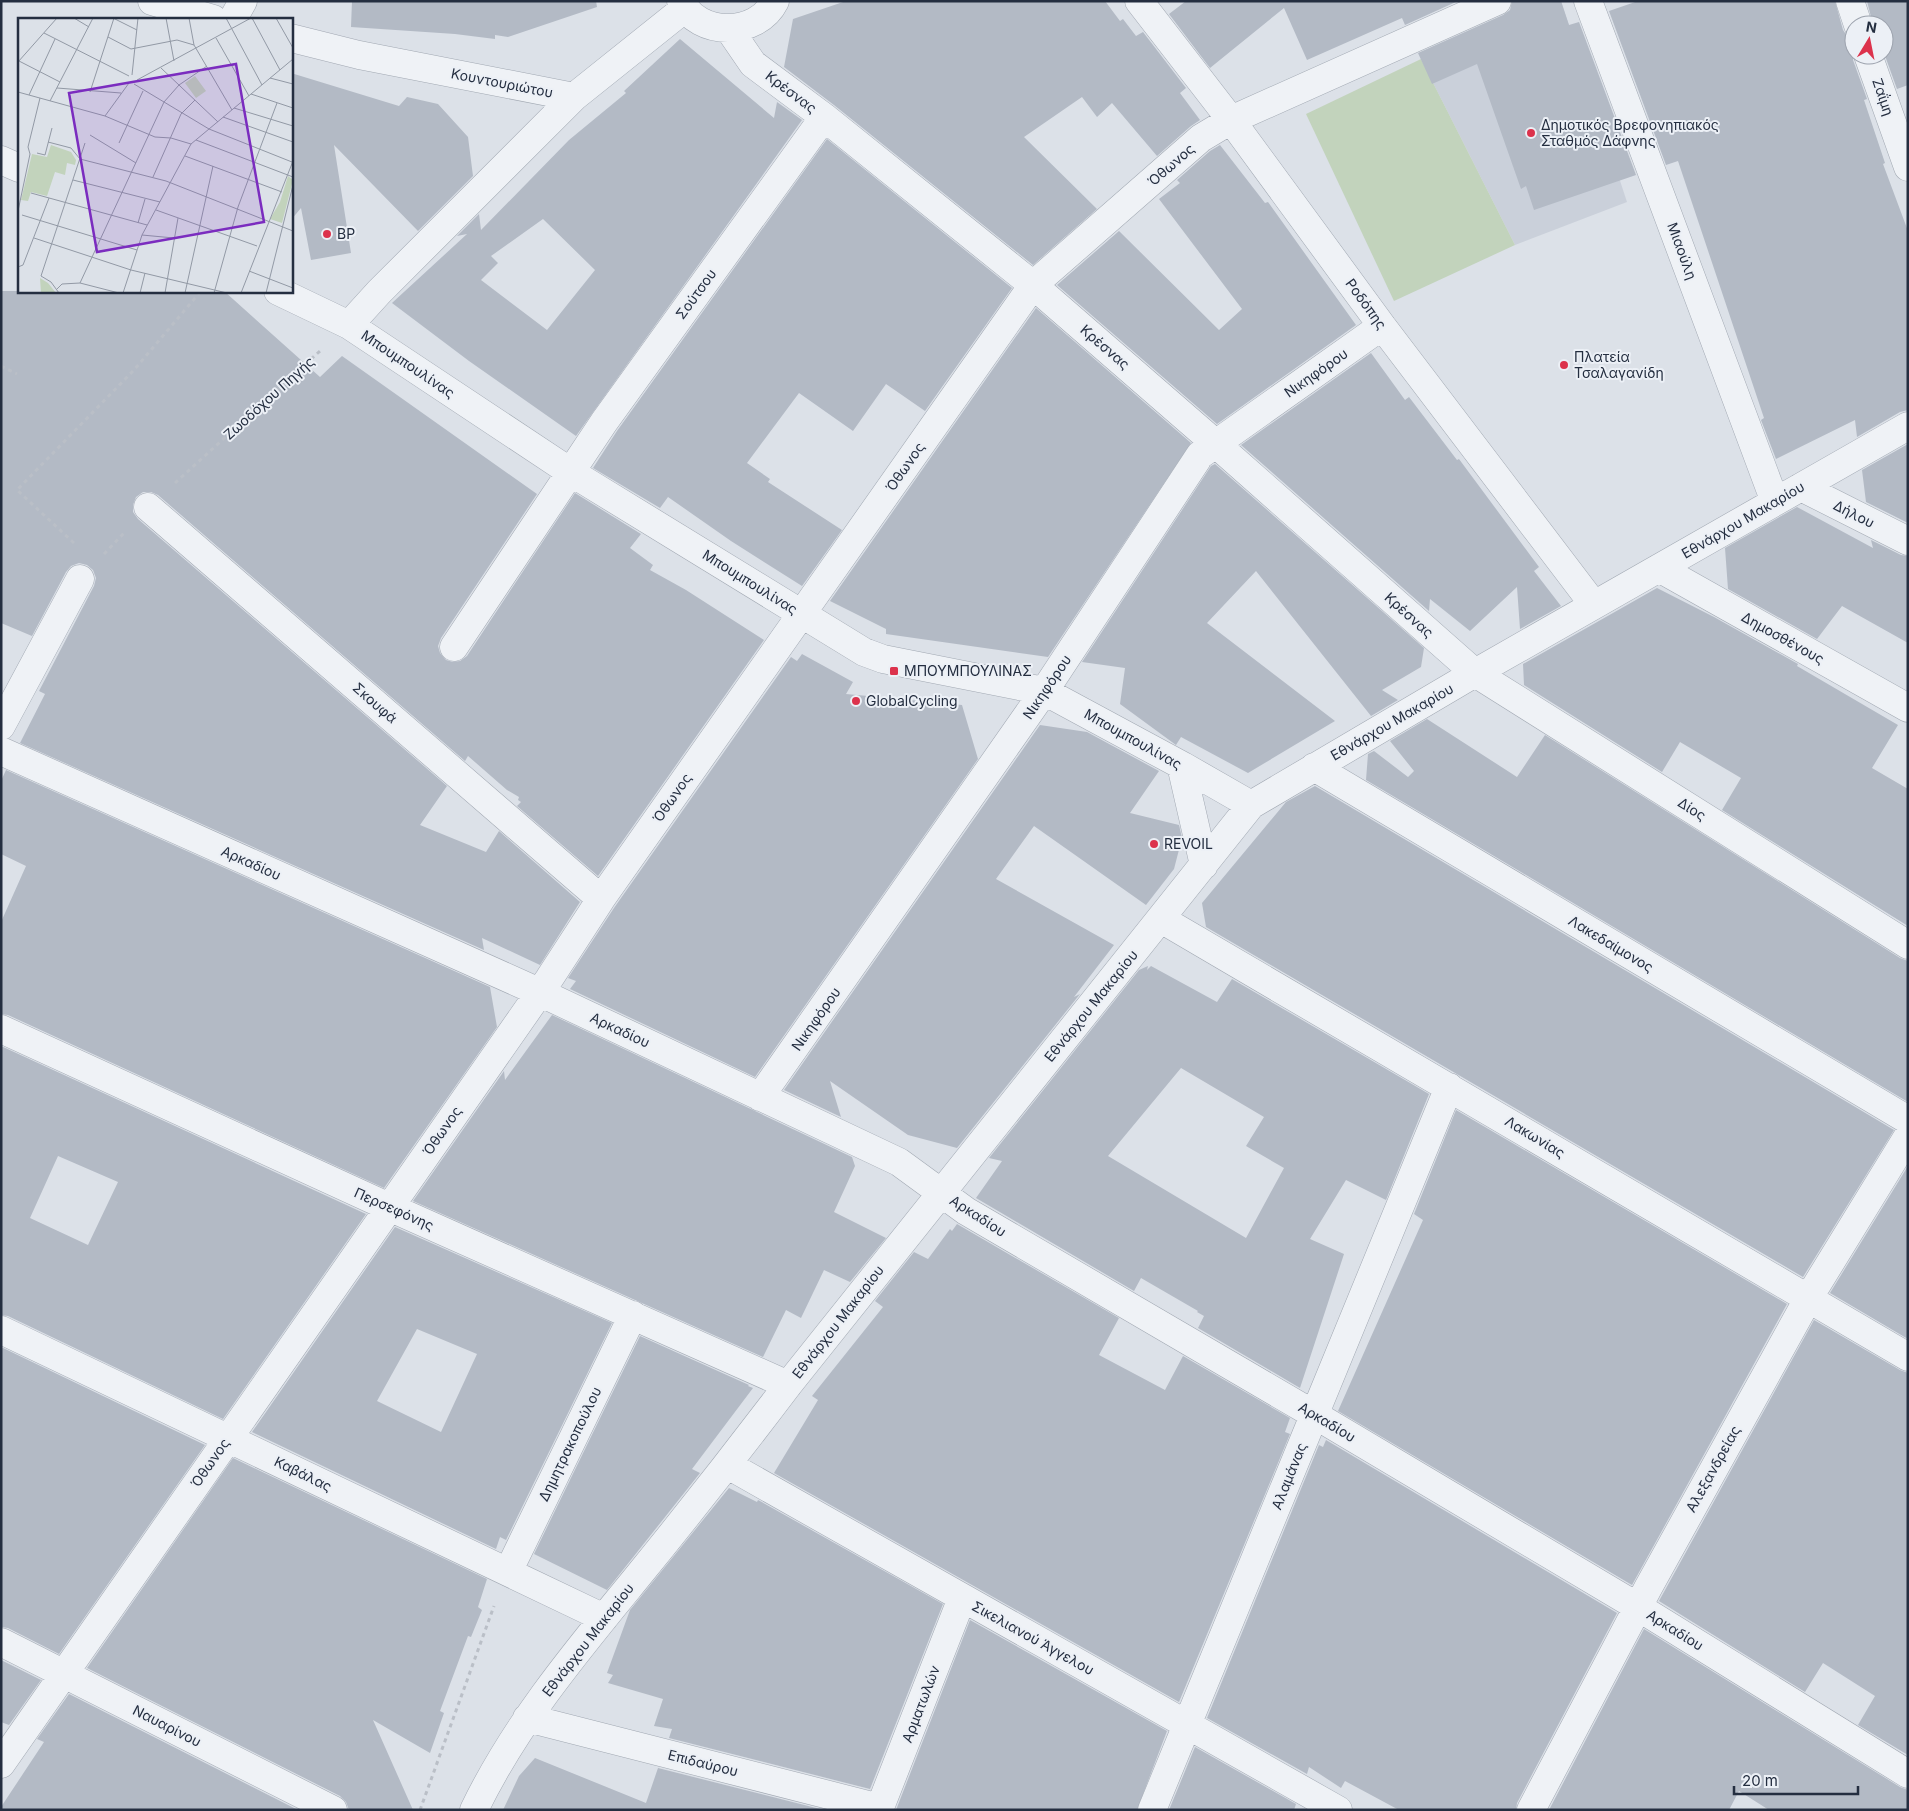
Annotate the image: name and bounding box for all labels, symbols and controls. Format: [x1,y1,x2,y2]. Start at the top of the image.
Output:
north arrow [1844,15,1894,65]
text: N [1865,17,1878,36]
inset map [18,18,292,292]
street label: Κουντουριώτου [450,64,555,101]
street label: Κρέσνας [762,67,820,116]
street label: Ζαΐμη [1869,76,1898,118]
place label: Δημοτικός Βρεφονηπιακός Σταθμός Δάφνης [1541,116,1719,149]
marker: Δημοτικός Βρεφονηπιακός Σταθμός Δάφνης [1525,127,1537,139]
street label: Όθωνος [1144,140,1198,190]
street label: Μιαούλη [1664,220,1701,282]
place label: BP [337,225,355,242]
marker: BP [321,228,333,240]
street label: Σούτσου [672,265,719,322]
street label: Ροδόπης [1342,275,1391,332]
street label: Κρέσνας [1077,321,1133,373]
street label: Μπουμπουλίνας [358,326,458,401]
street label: Νικηφόρου [1281,344,1351,401]
place label: Πλατεία Τσαλαγανίδη [1574,348,1664,381]
street label: Ζωοδόχου Πηγής [220,352,318,443]
marker: Πλατεία Τσαλαγανίδη [1558,359,1570,371]
street label: Όθωνος [881,439,928,495]
street label: Εθνάρχου Μακαρίου [1678,477,1807,562]
street label: Δήλου [1831,496,1877,531]
street label: Μπουμπουλίνας [700,546,801,618]
street label: Κρέσνας [1381,588,1437,641]
street label: Δημοσθένους [1739,608,1828,667]
street label: Νικηφόρου [1019,651,1074,722]
place label: ΜΠΟΥΜΠΟΥΛΙΝΑΣ [904,662,1032,679]
marker: ΜΠΟΥΜΠΟΥΛΙΝΑΣ [888,665,900,677]
street label: Σκουφά [350,679,401,726]
street label: Εθνάρχου Μακαρίου [1327,679,1456,764]
place label: GlobalCycling [866,692,958,709]
marker: GlobalCycling [850,695,862,707]
street label: Μπουμπουλίνας [1081,705,1185,772]
street label: Όθωνος [648,770,695,826]
street label: Δίος [1675,793,1709,824]
place label: REVOIL [1164,835,1213,852]
marker: REVOIL [1148,838,1160,850]
street label: Αρκαδίου [219,842,284,883]
street label: Λακεδαίμονος [1566,912,1657,976]
street label: Εθνάρχου Μακαρίου [1040,946,1141,1065]
street label: Νικηφόρου [787,984,844,1054]
street label: Αρκαδίου [588,1008,653,1051]
street label: Όθωνος [418,1103,465,1159]
street label: Λακωνίας [1502,1112,1568,1161]
street label: Περσεφόνης [352,1183,437,1234]
street label: Αρκαδίου [947,1191,1010,1240]
street label: Εθνάρχου Μακαρίου [788,1262,887,1382]
street label: Δημητρακοπούλου [534,1384,605,1504]
street label: Αρκαδίου [1296,1398,1359,1445]
street label: Αλεξανδρείας [1682,1422,1743,1515]
street label: Όθωνος [186,1435,233,1491]
street label: Αλαμάνας [1267,1440,1310,1512]
street label: Καβάλας [272,1452,335,1495]
street label: Εθνάρχου Μακαρίου [538,1580,637,1700]
street label: Σικελιανού Άγγελου [969,1597,1097,1678]
street label: Αρκαδίου [1644,1606,1707,1654]
street label: Αρματωλών [898,1663,943,1745]
street label: Ναυαρίνου [130,1701,204,1750]
street label: Επιδαύρου [666,1746,740,1779]
scale bar [1734,1764,1858,1796]
text: 20 m [1742,1771,1778,1790]

